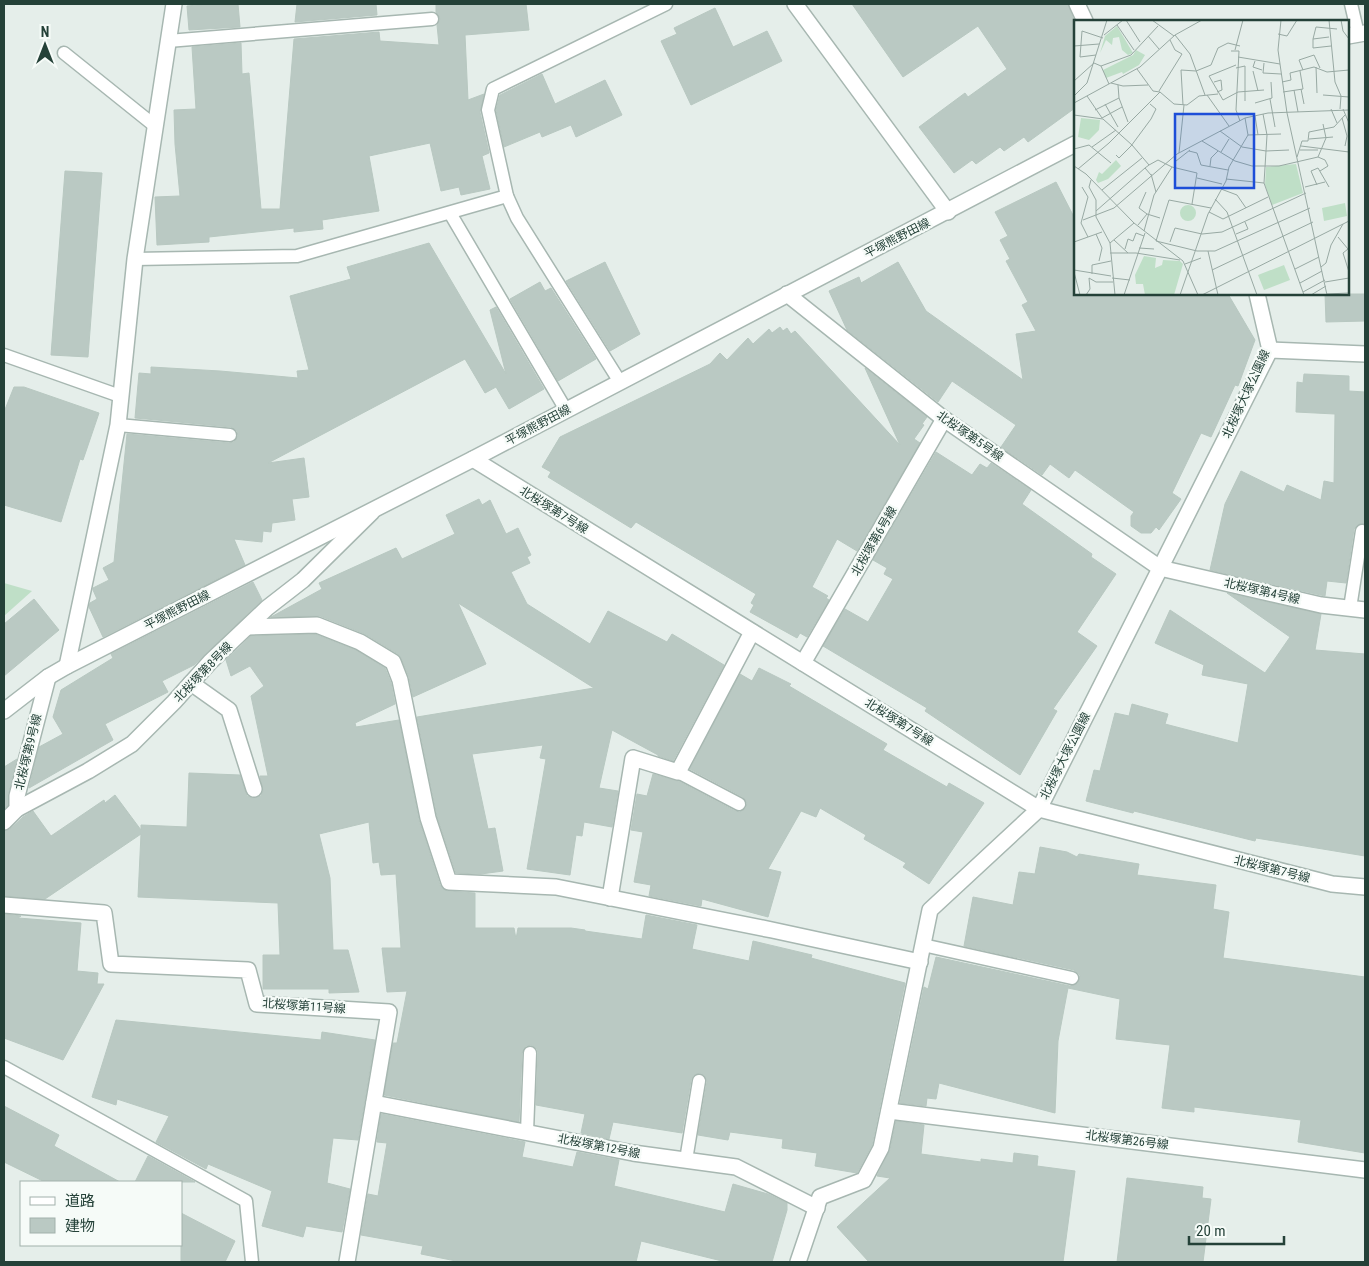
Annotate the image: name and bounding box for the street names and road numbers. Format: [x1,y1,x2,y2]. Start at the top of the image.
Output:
street label: 平塚熊野田線 [862,215,932,261]
street label: 北桜塚大塚公園線 [1219,348,1273,440]
street label: 平塚熊野田線 [503,402,573,448]
street label: 北桜塚第5号線 [934,408,1006,464]
street label: 北桜塚第7号線 [517,483,591,537]
street label: 北桜塚第6号線 [848,504,900,578]
street label: 北桜塚第4号線 [1222,575,1302,607]
street label: 平塚熊野田線 [142,587,212,633]
street label: 北桜塚第8号線 [171,639,235,705]
street label: 北桜塚第7号線 [862,695,936,749]
street label: 北桜塚大塚公園線 [1037,710,1093,802]
street label: 北桜塚第9号線 [12,712,44,792]
street label: 北桜塚第7号線 [1232,853,1312,885]
street label: 北桜塚第11号線 [262,996,346,1016]
street label: 北桜塚第26号線 [1085,1128,1169,1152]
street label: 北桜塚第12号線 [557,1131,641,1161]

